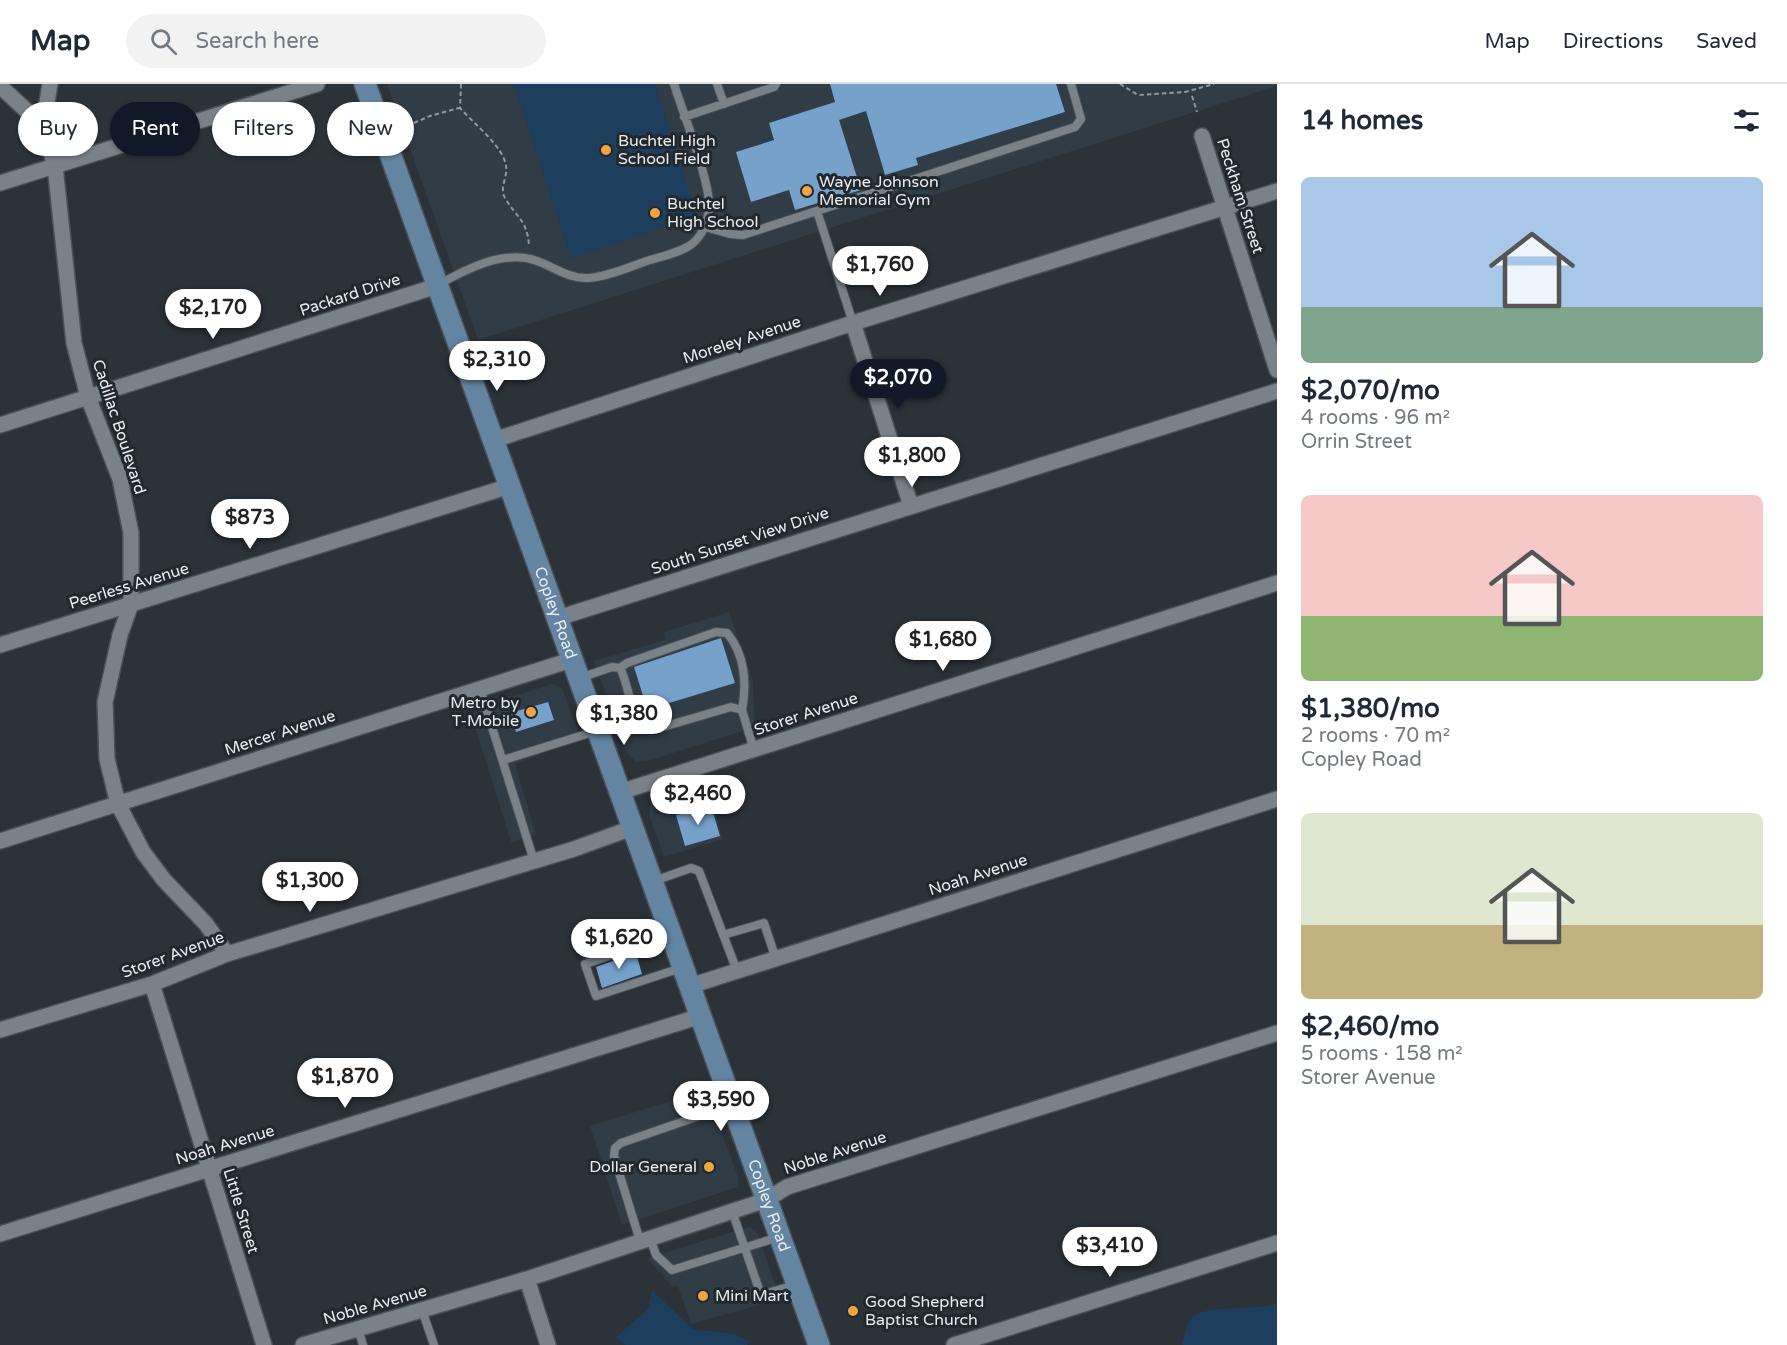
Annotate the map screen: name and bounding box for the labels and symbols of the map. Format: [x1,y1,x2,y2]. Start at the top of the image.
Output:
place label: Buchtel High School Field [618,131,716,169]
street label: Peckham Street [1212,136,1268,256]
marker: Buchtel High School Field [599,143,613,157]
place label: Wayne Johnson Memorial Gym [819,172,939,210]
marker: Wayne Johnson Memorial Gym [800,184,814,198]
place label: Buchtel High School [667,194,758,232]
marker: Buchtel High School [648,206,662,220]
pin: $1,760 [831,246,929,297]
street label: Packard Drive [297,269,403,321]
pin: $2,170 [164,289,262,340]
street label: Moreley Avenue [680,312,804,368]
pin: $2,310 [448,341,546,392]
street label: Cadillac Boulevard [88,357,150,497]
pin: $2,070 [849,359,947,410]
pin: $1,800 [863,437,961,488]
pin: $873 [214,499,286,550]
street label: South Sunset View Drive [649,503,831,579]
street label: Peerless Avenue [67,558,191,614]
street label: Copley Road [530,564,581,662]
pin: $1,680 [894,621,992,672]
street label: Storer Avenue [752,688,860,740]
place label: Metro by T-Mobile [450,693,519,731]
pin: $1,380 [575,695,673,746]
marker: Metro by T-Mobile [524,705,538,719]
street label: Mercer Avenue [222,706,338,760]
pin: $2,460 [649,775,747,826]
street label: Noah Avenue [926,850,1030,900]
pin: $1,300 [261,862,359,913]
pin: $1,620 [570,919,668,970]
street label: Storer Avenue [119,927,227,983]
pin: $1,870 [296,1058,394,1109]
pin: $3,590 [672,1081,770,1132]
street label: Noah Avenue [173,1120,277,1170]
street label: Noble Avenue [781,1127,889,1179]
place label: Dollar General [589,1157,697,1177]
street label: Copley Road [743,1157,795,1254]
marker: Dollar General [702,1160,716,1174]
street label: Little Street [219,1166,263,1256]
pin: $3,410 [1061,1227,1159,1278]
street label: Noble Avenue [321,1281,429,1329]
place label: Mini Mart [715,1286,789,1306]
marker: Mini Mart [696,1289,710,1303]
place label: Good Shepherd Baptist Church [865,1292,984,1330]
marker: Good Shepherd Baptist Church [846,1304,860,1318]

